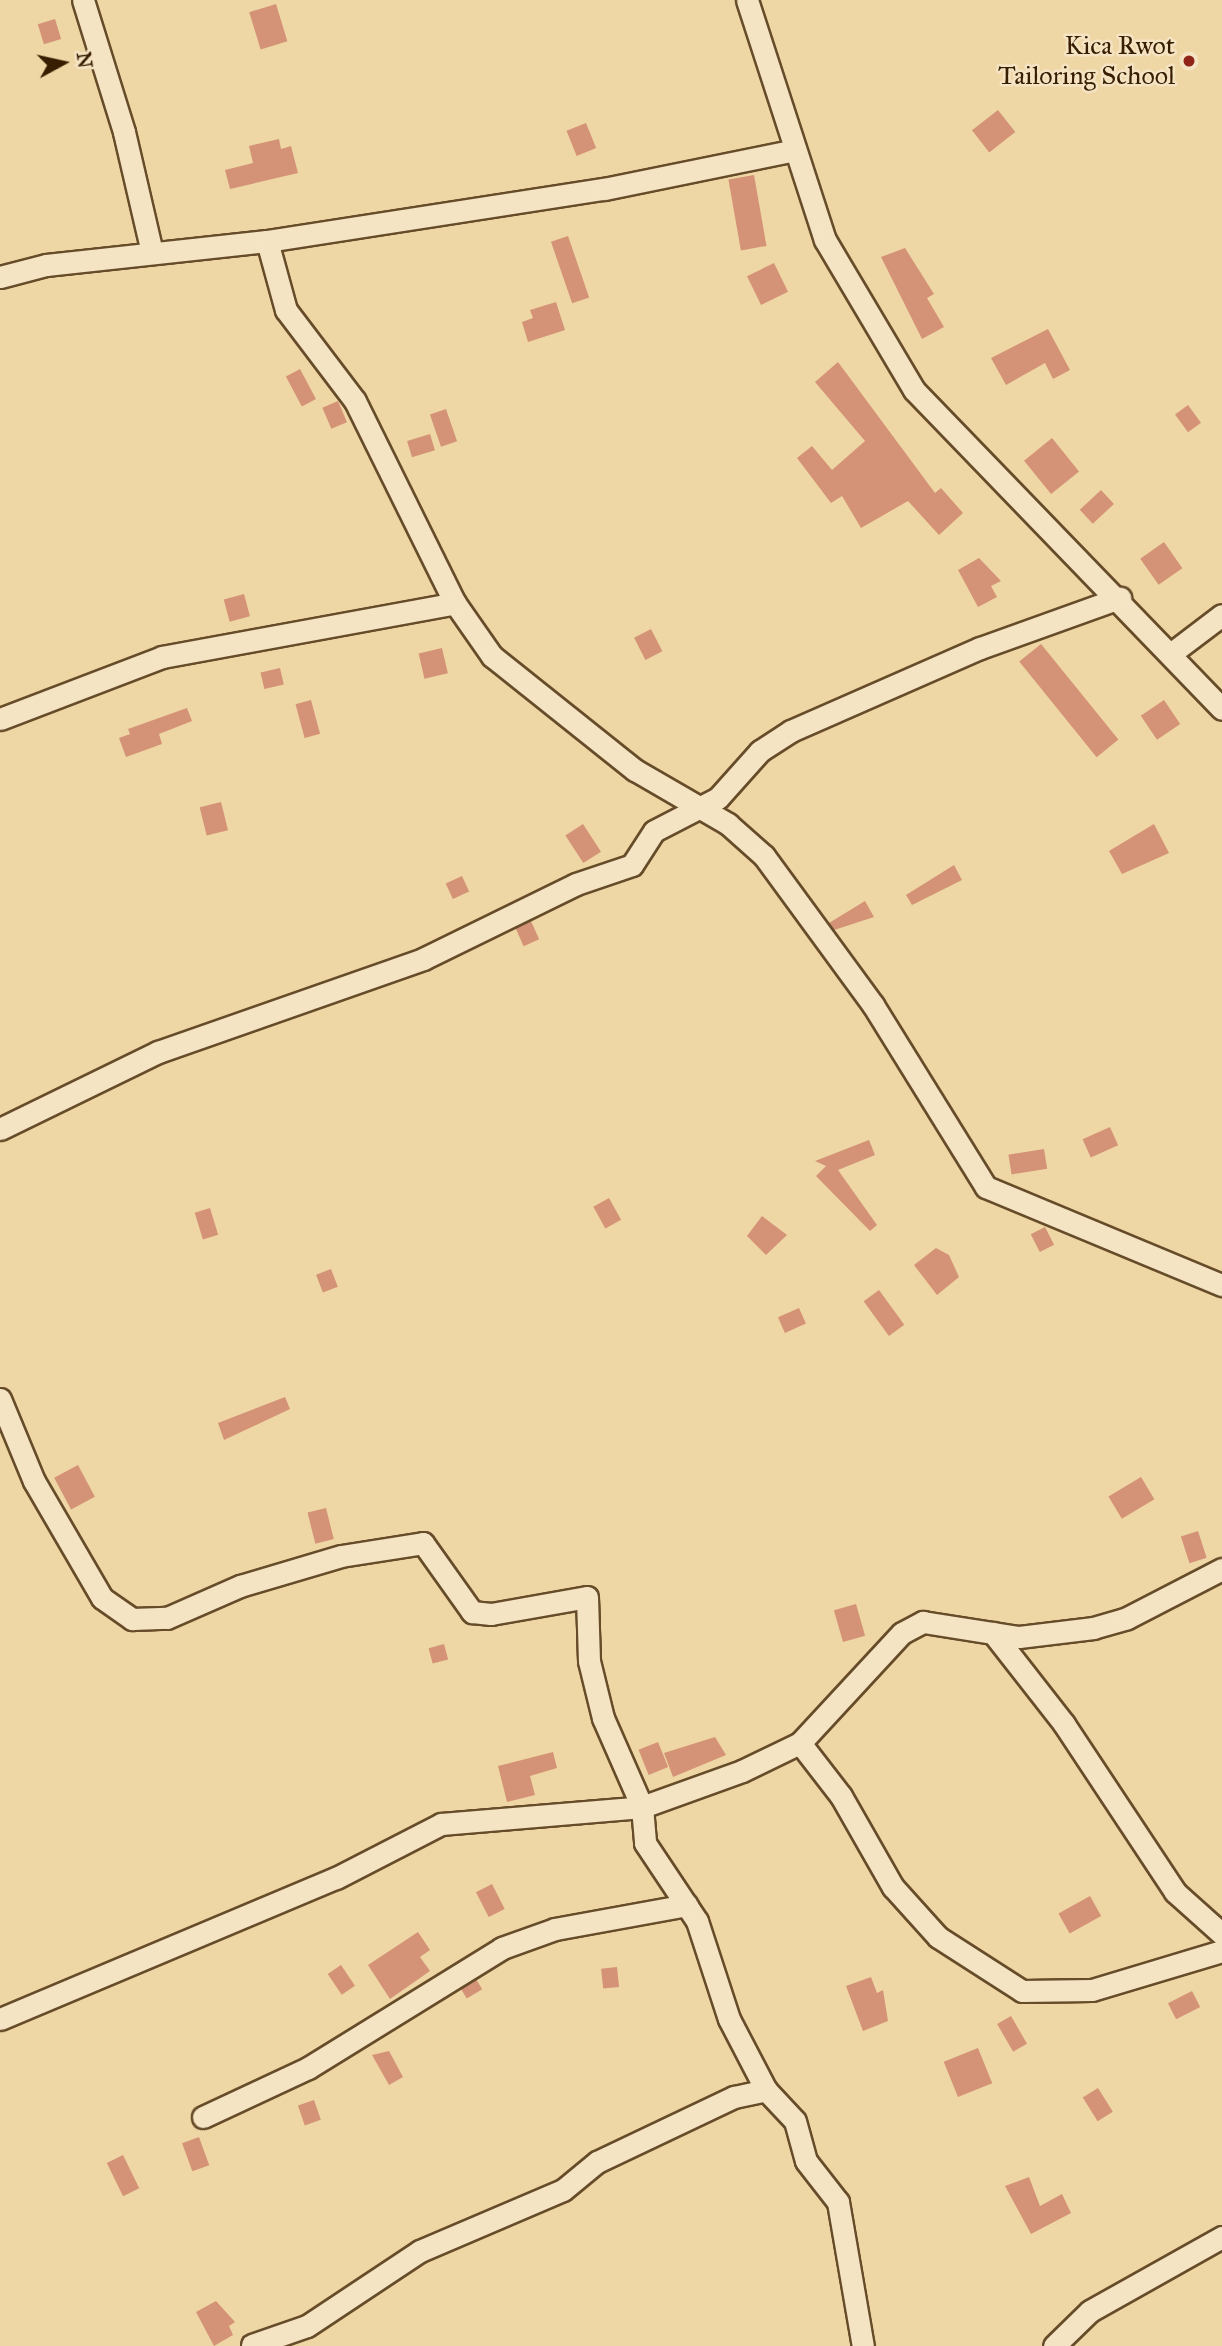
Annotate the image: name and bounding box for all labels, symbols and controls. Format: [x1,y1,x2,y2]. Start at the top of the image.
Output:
north arrow [28,28,98,98]
place label: Kica Rwot Tailoring School [998,30,1175,92]
text: N [72,50,97,70]
marker: Kica Rwot Tailoring School [1181,53,1197,69]

